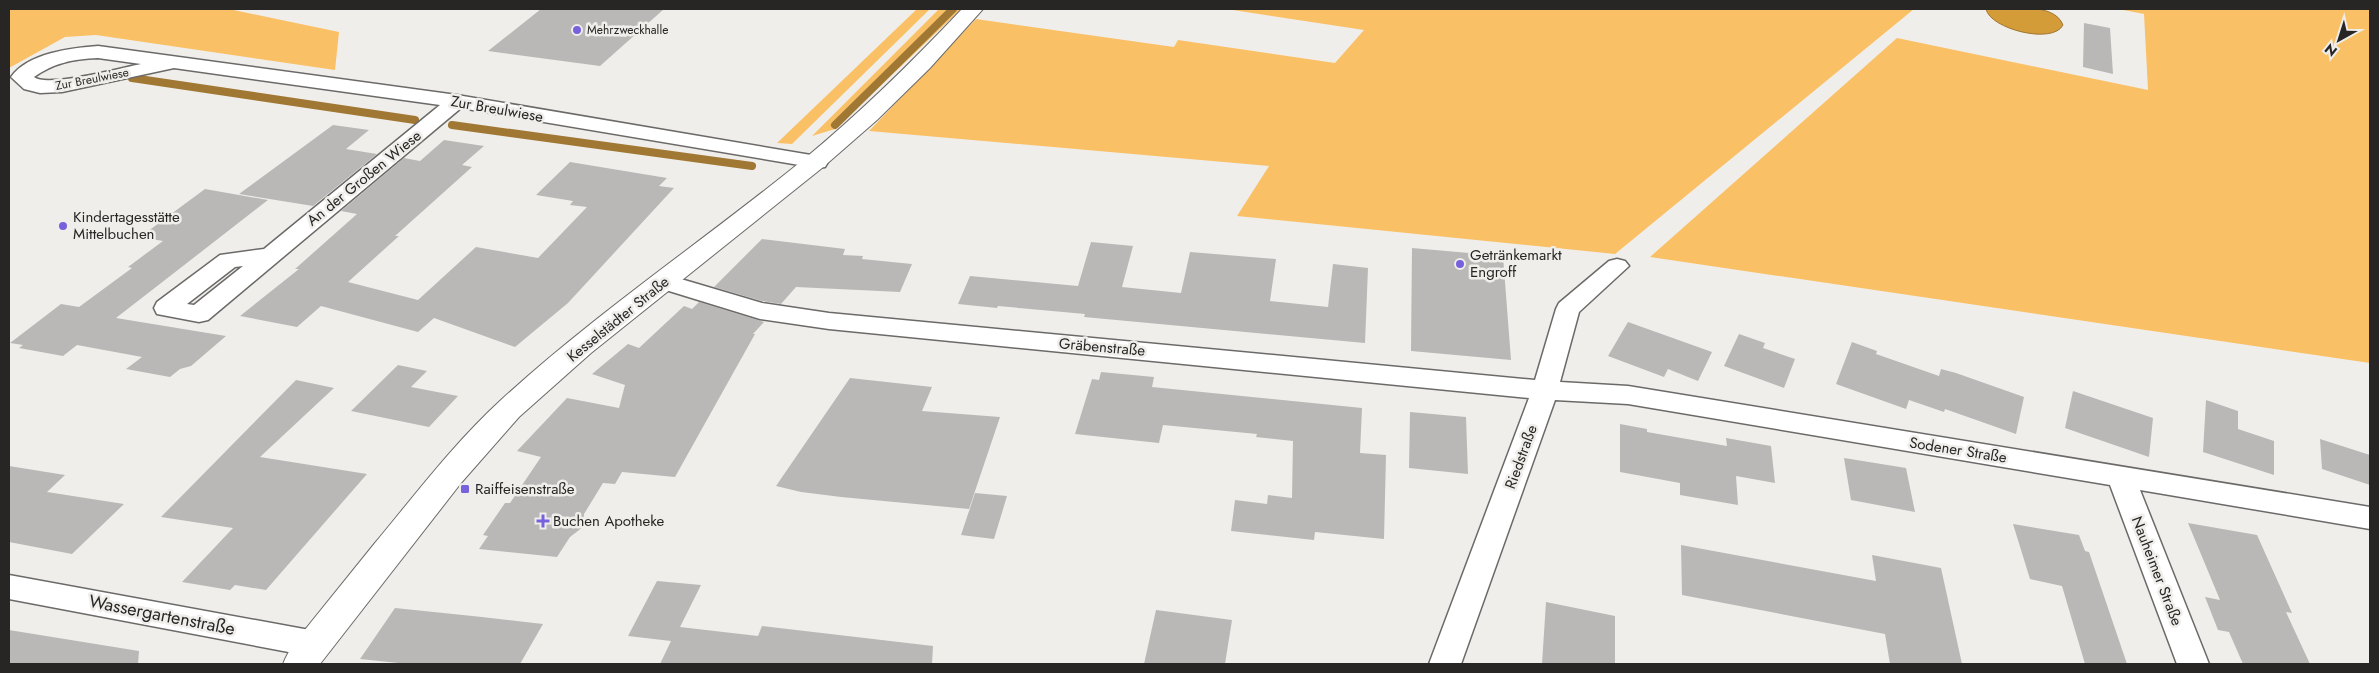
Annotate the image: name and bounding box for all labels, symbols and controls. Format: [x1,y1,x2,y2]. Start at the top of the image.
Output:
north arrow [2314,15,2364,65]
place label: Mehrzweckhalle [587,21,668,39]
marker: Mehrzweckhalle [571,24,583,36]
text: N [2320,39,2341,61]
street label: Zur Breulwiese [54,63,130,95]
street label: Zur Breulwiese [449,90,545,128]
street label: An der Großen Wiese [302,125,426,231]
place label: Kindertagesstätte Mittelbuchen [73,206,180,245]
marker: Kindertagesstätte Mittelbuchen [57,220,69,232]
place label: Getränkemarkt Engroff [1470,244,1562,283]
marker: Getränkemarkt Engroff [1454,258,1466,270]
street label: Kesselstädter Straße [562,271,674,367]
street label: Gräbenstraße [1058,332,1146,362]
street label: Riedstraße [1499,422,1543,492]
street label: Sodener Straße [1908,431,2009,469]
place label: Raiffeisenstraße [475,478,575,500]
marker: Raiffeisenstraße [459,483,471,495]
place label: Buchen Apotheke [553,510,665,532]
street label: Nauheimer Straße [2126,513,2188,629]
marker: Buchen Apotheke [537,515,549,527]
street label: Wassergartenstraße [87,588,237,642]

